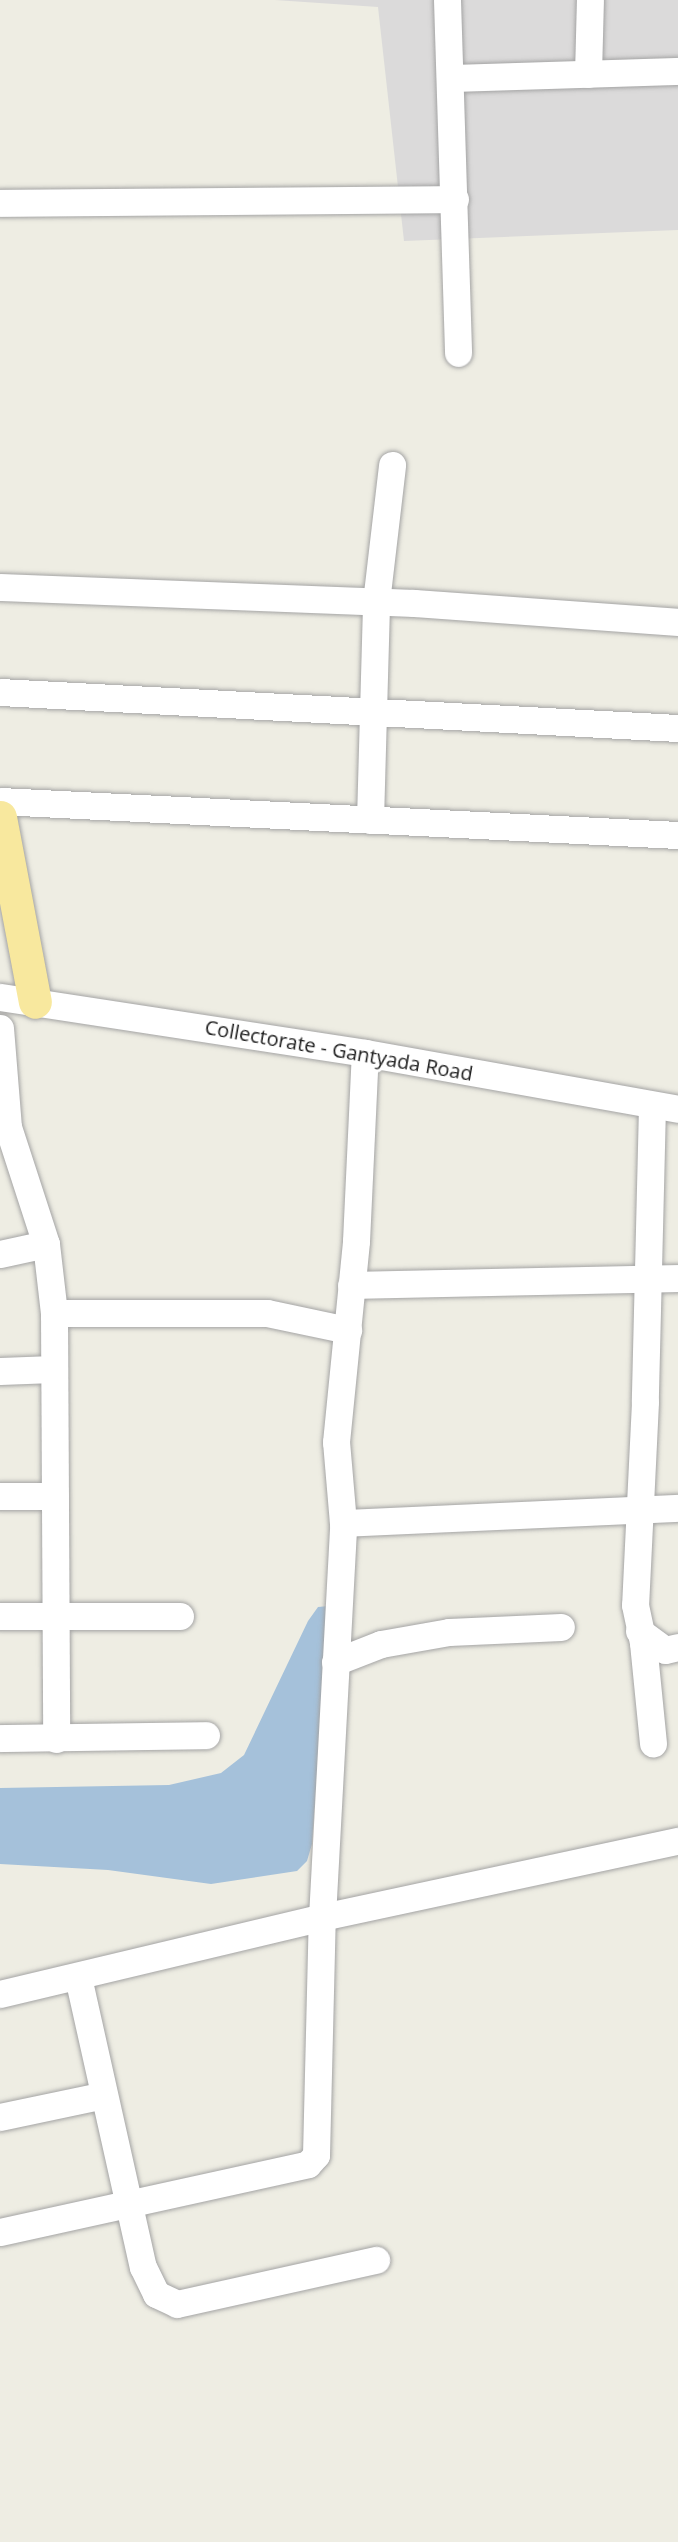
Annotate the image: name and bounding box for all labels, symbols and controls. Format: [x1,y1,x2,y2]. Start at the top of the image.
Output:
street label: Collectorate - Gantyada Road [203,1015,475,1085]

